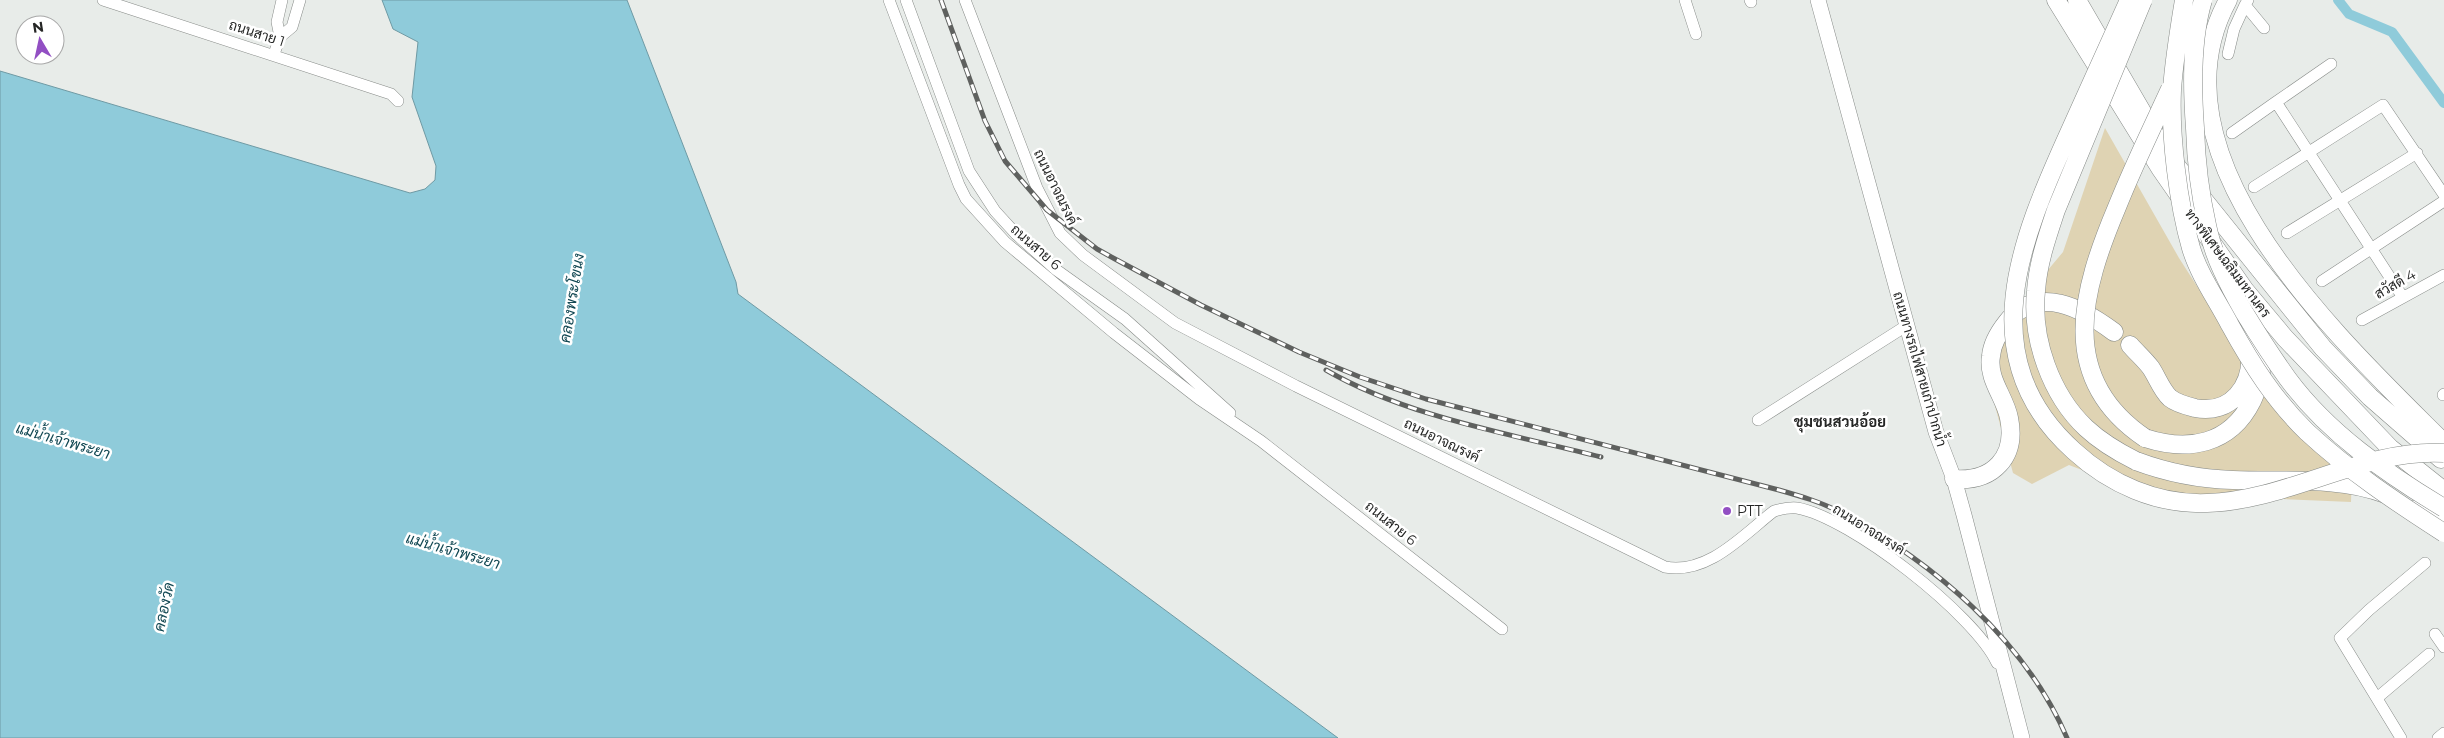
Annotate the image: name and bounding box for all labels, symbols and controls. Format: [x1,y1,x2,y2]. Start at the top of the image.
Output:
north arrow [15,15,65,65]
street label: ถนนสาย 1 [227,16,287,50]
text: N [31,17,45,37]
street label: ถนนอาจณรงค์ [1030,146,1082,228]
street label: ทางพิเศษเฉลิมมหานคร [2181,205,2275,321]
street label: ถนนสาย 6 [1007,220,1065,274]
water label: คลองพระโขนง [555,252,588,344]
street label: สวัสดี 4 [2371,265,2420,303]
street label: ถนนทางรถไฟสายเก่าปากน้ำ [1889,288,1954,449]
district label: ชุมชนสวนอ้อย [1794,412,1886,433]
street label: ถนนอาจณรงค์ [1401,414,1483,466]
water label: แม่น้ำเจ้าพระยา [14,415,113,463]
street label: ถนนสาย 6 [1362,497,1421,550]
street label: ถนนอาจณรงค์ [1829,500,1909,558]
place label: PTT [1737,502,1763,520]
marker: PTT [1721,505,1733,517]
water label: แม่น้ำเจ้าพระยา [404,525,503,573]
water label: คลองวัด [149,580,178,633]

